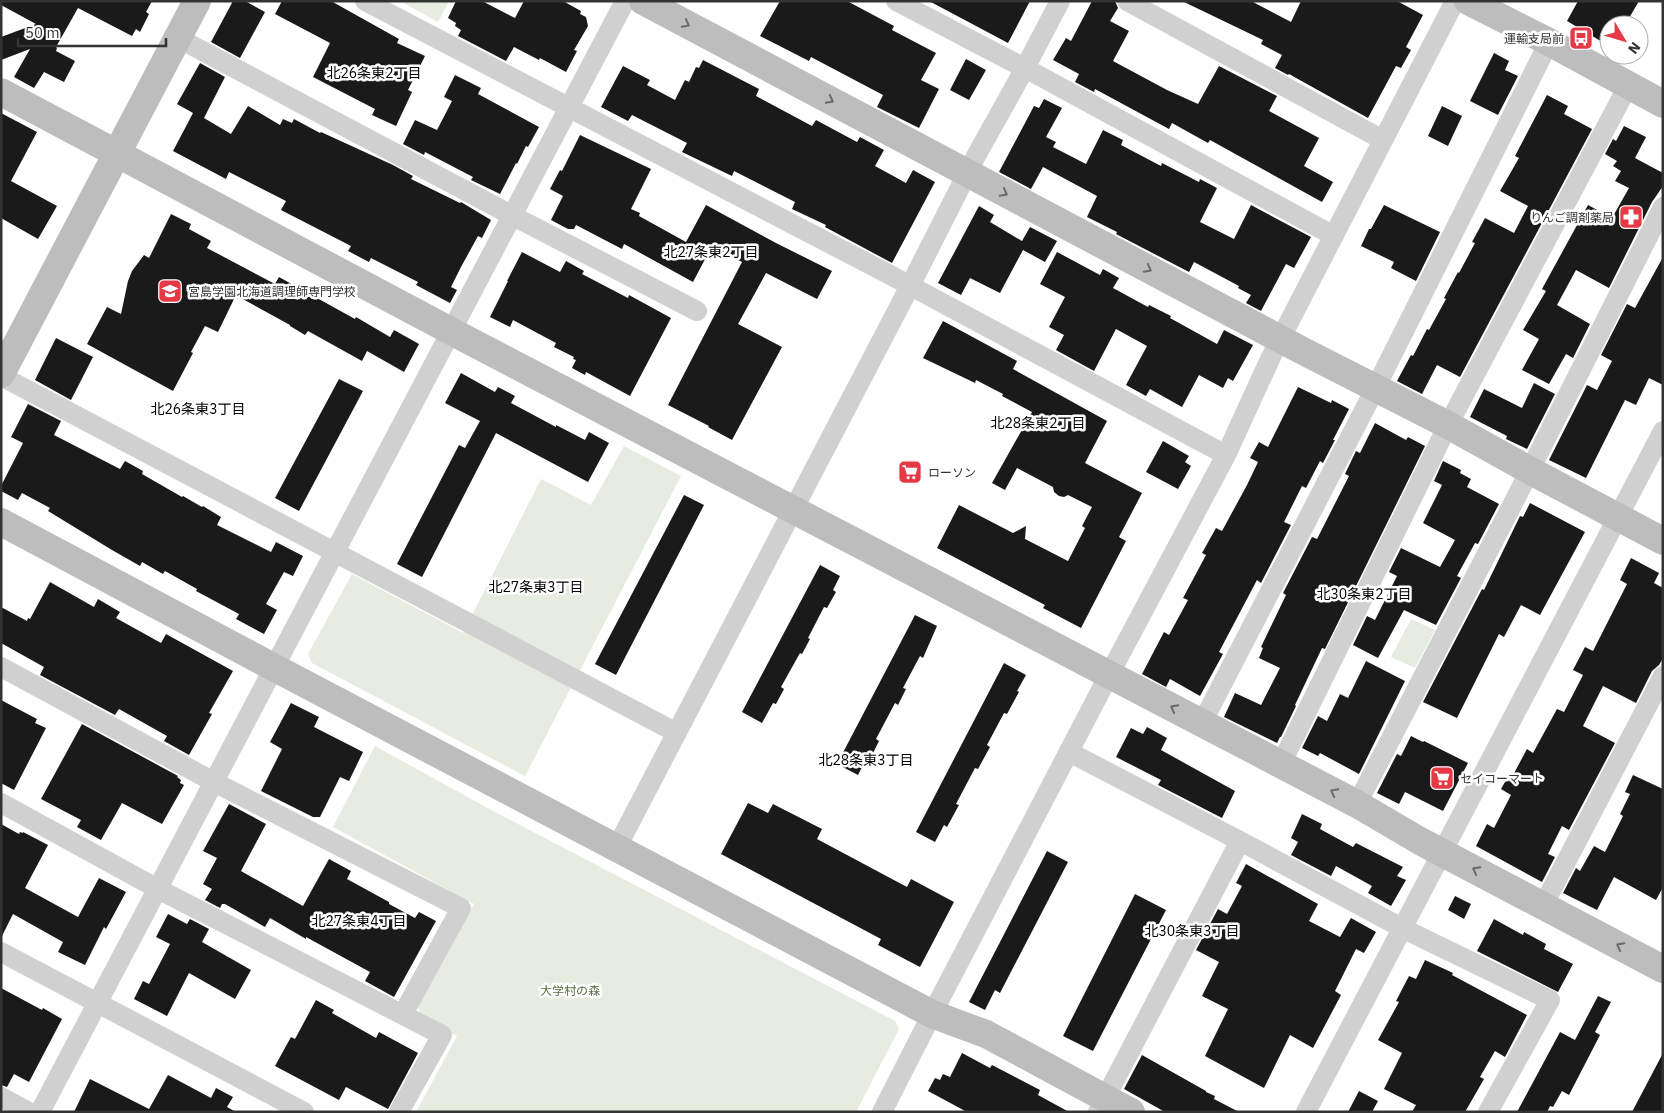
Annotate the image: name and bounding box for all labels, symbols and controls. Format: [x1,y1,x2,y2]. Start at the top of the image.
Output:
scale bar [18,15,165,47]
north arrow [1599,15,1649,65]
one-way arrow [681,18,690,28]
text: 50 m [25,23,60,42]
bus stop icon: 運輸支局前 [1568,25,1594,51]
place label: 運輸支局前 [1504,31,1564,46]
text: N [1624,38,1644,58]
district label: 北26条東2丁目 [326,64,422,82]
one-way arrow [824,94,833,104]
one-way arrow [999,187,1008,197]
pharmacy icon: りんご調剤薬局 [1618,204,1644,230]
place label: りんご調剤薬局 [1530,210,1614,225]
district label: 北27条東2丁目 [663,243,759,261]
one-way arrow [1143,263,1152,273]
school or university icon: 宮島学園北海道調理師専門学校 [157,278,183,304]
place label: 宮島学園北海道調理師専門学校 [188,284,356,299]
district label: 北26条東3丁目 [150,400,246,418]
district label: 北28条東2丁目 [990,414,1086,432]
supermarket icon: ローソン [897,459,923,485]
place label: ローソン [928,465,976,480]
district label: 北27条東3丁目 [488,578,584,596]
district label: 北30条東2丁目 [1316,585,1412,603]
one-way arrow [1170,704,1179,714]
district label: 北28条東3丁目 [818,751,914,769]
supermarket icon: セイコーマート [1429,765,1455,791]
place label: セイコーマート [1460,771,1544,786]
one-way arrow [1330,788,1339,798]
one-way arrow [1472,867,1481,877]
district label: 北27条東4丁目 [311,912,407,930]
district label: 北30条東3丁目 [1144,922,1240,940]
one-way arrow [1616,942,1625,952]
park label: 大学村の森 [540,983,600,998]

